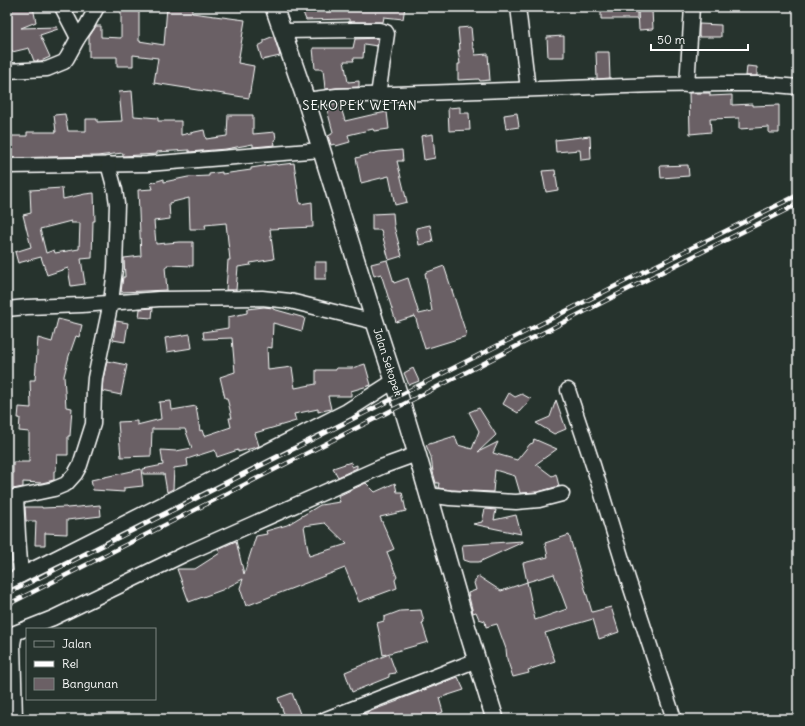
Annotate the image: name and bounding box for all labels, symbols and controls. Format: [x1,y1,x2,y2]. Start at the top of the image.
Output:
scale bar [651,26,748,52]
text: 50 m [657,32,686,47]
district label: SEKOPEK WETAN [302,97,418,114]
street label: Jalan Sekopek [370,326,406,398]
legend [26,628,156,700]
text: Jalan [62,636,91,651]
text: Rel [62,656,79,671]
text: Bangunan [62,676,118,691]

